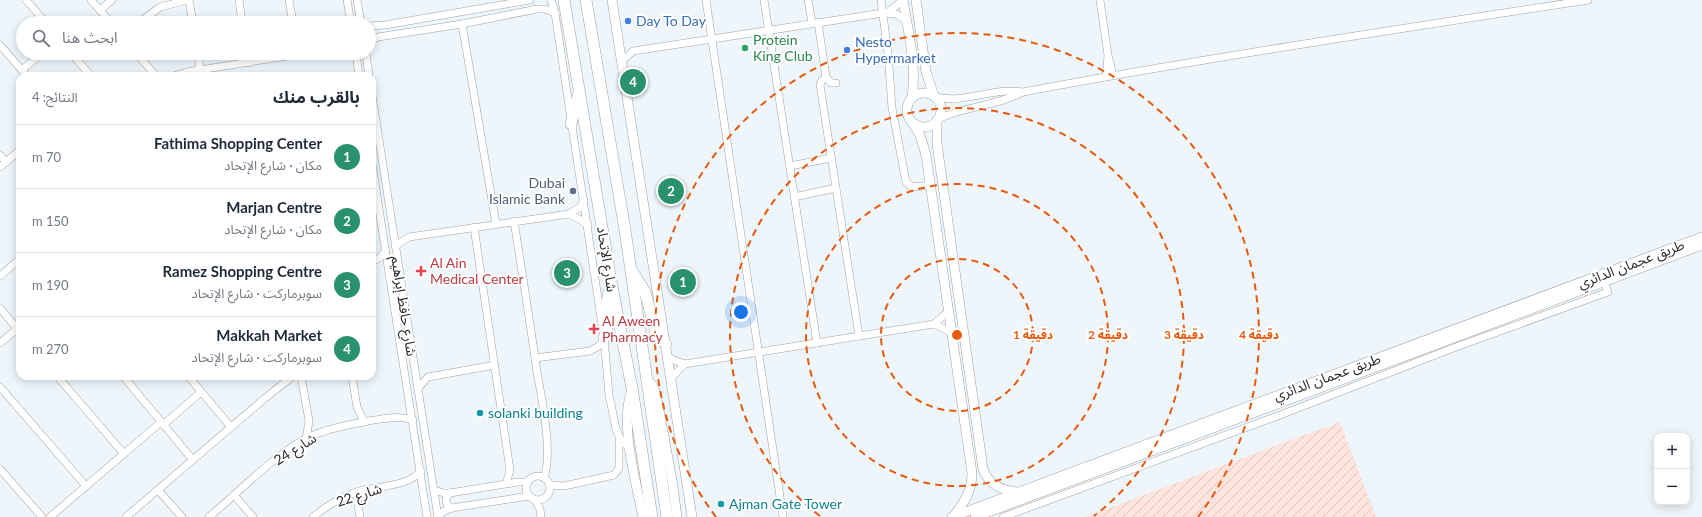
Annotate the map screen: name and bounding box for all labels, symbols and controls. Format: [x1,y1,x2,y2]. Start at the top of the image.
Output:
place label: Day To Day [636,12,707,29]
search box [16,16,376,60]
marker: Day To Day [623,16,633,26]
icon: search [30,27,52,49]
text: ابحث هنا [62,28,118,46]
place label: Protein King Club [753,31,813,64]
place label: Nesto Hypermarket [855,33,936,66]
marker: Protein King Club [740,43,750,53]
marker: Nesto Hypermarket [842,45,852,55]
pin: 4 [620,67,646,97]
text: بالقرب منك [273,86,360,107]
text: النتائج: 4 [32,89,78,105]
text: Fathima Shopping Center [154,134,322,152]
text: 70 m [32,149,61,165]
text: 1 [343,149,351,165]
text: مكان · شارع الإتحاد [224,157,322,173]
place label: Dubai Islamic Bank [489,174,566,207]
pin: 2 [658,176,684,206]
marker: Dubai Islamic Bank [568,186,578,196]
text: Marjan Centre [226,198,322,216]
text: 150 m [32,213,69,229]
text: 2 [343,213,351,229]
text: مكان · شارع الإتحاد [224,221,322,237]
street label: شارع الإتحاد [591,225,621,293]
street label: طريق عجمان الدائري [1575,235,1688,295]
place label: Al Ain Medical Center [430,254,524,287]
street label: شارع حافظ إبراهيم [385,255,421,358]
pin: 3 [554,258,580,288]
text: Ramez Shopping Centre [163,262,322,280]
marker: Al Ain Medical Center [415,265,427,277]
pin: 1 [670,267,696,297]
text: 190 m [32,277,69,293]
text: 3 [343,277,351,293]
text: سوبرماركت · شارع الإتحاد [192,285,322,301]
your location [731,302,751,322]
place label: Al Aween Pharmacy [602,312,663,345]
marker: Al Aween Pharmacy [589,324,599,334]
text: Makkah Market [216,326,322,344]
text: 1 دقيقة [1013,327,1053,342]
text: 2 دقيقة [1088,327,1128,342]
text: 3 دقيقة [1164,327,1204,342]
text: 4 دقيقة [1239,327,1279,342]
centre of rings [950,328,964,342]
text: 270 m [32,341,69,357]
text: 4 [343,341,351,357]
text: سوبرماركت · شارع الإتحاد [192,349,322,365]
street label: طريق عجمان الدائري [1271,349,1384,407]
place label: solanki building [488,404,583,421]
marker: solanki building [475,408,485,418]
street label: شارع 24 [270,429,321,471]
map controls [1654,433,1690,505]
button: + [1654,433,1690,469]
button: − [1654,469,1690,505]
street label: شارع 22 [334,479,385,513]
place label: Ajman Gate Tower [729,495,842,512]
marker: Ajman Gate Tower [716,499,726,509]

